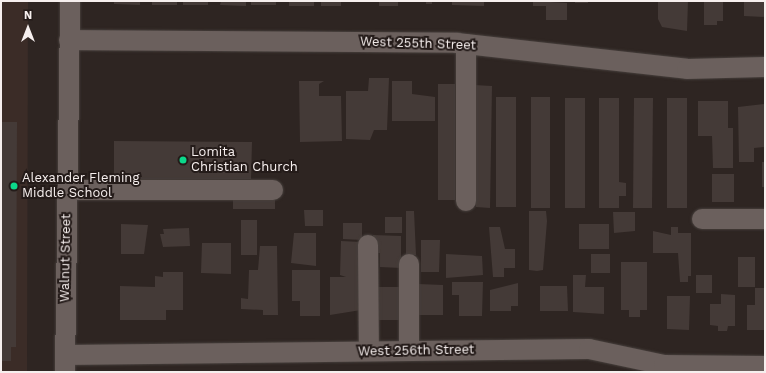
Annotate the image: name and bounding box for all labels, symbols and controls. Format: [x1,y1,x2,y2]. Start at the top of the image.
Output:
north arrow [8,8,48,48]
text: N [24,9,32,22]
street label: West 255th Street [360,34,476,54]
place label: Lomita Christian Church [191,145,298,176]
marker: Lomita Christian Church [178,155,188,165]
place label: Alexander Fleming Middle School [22,171,140,202]
marker: Alexander Fleming Middle School [9,181,19,191]
street label: Walnut Street [57,214,75,302]
street label: West 256th Street [358,342,474,360]

